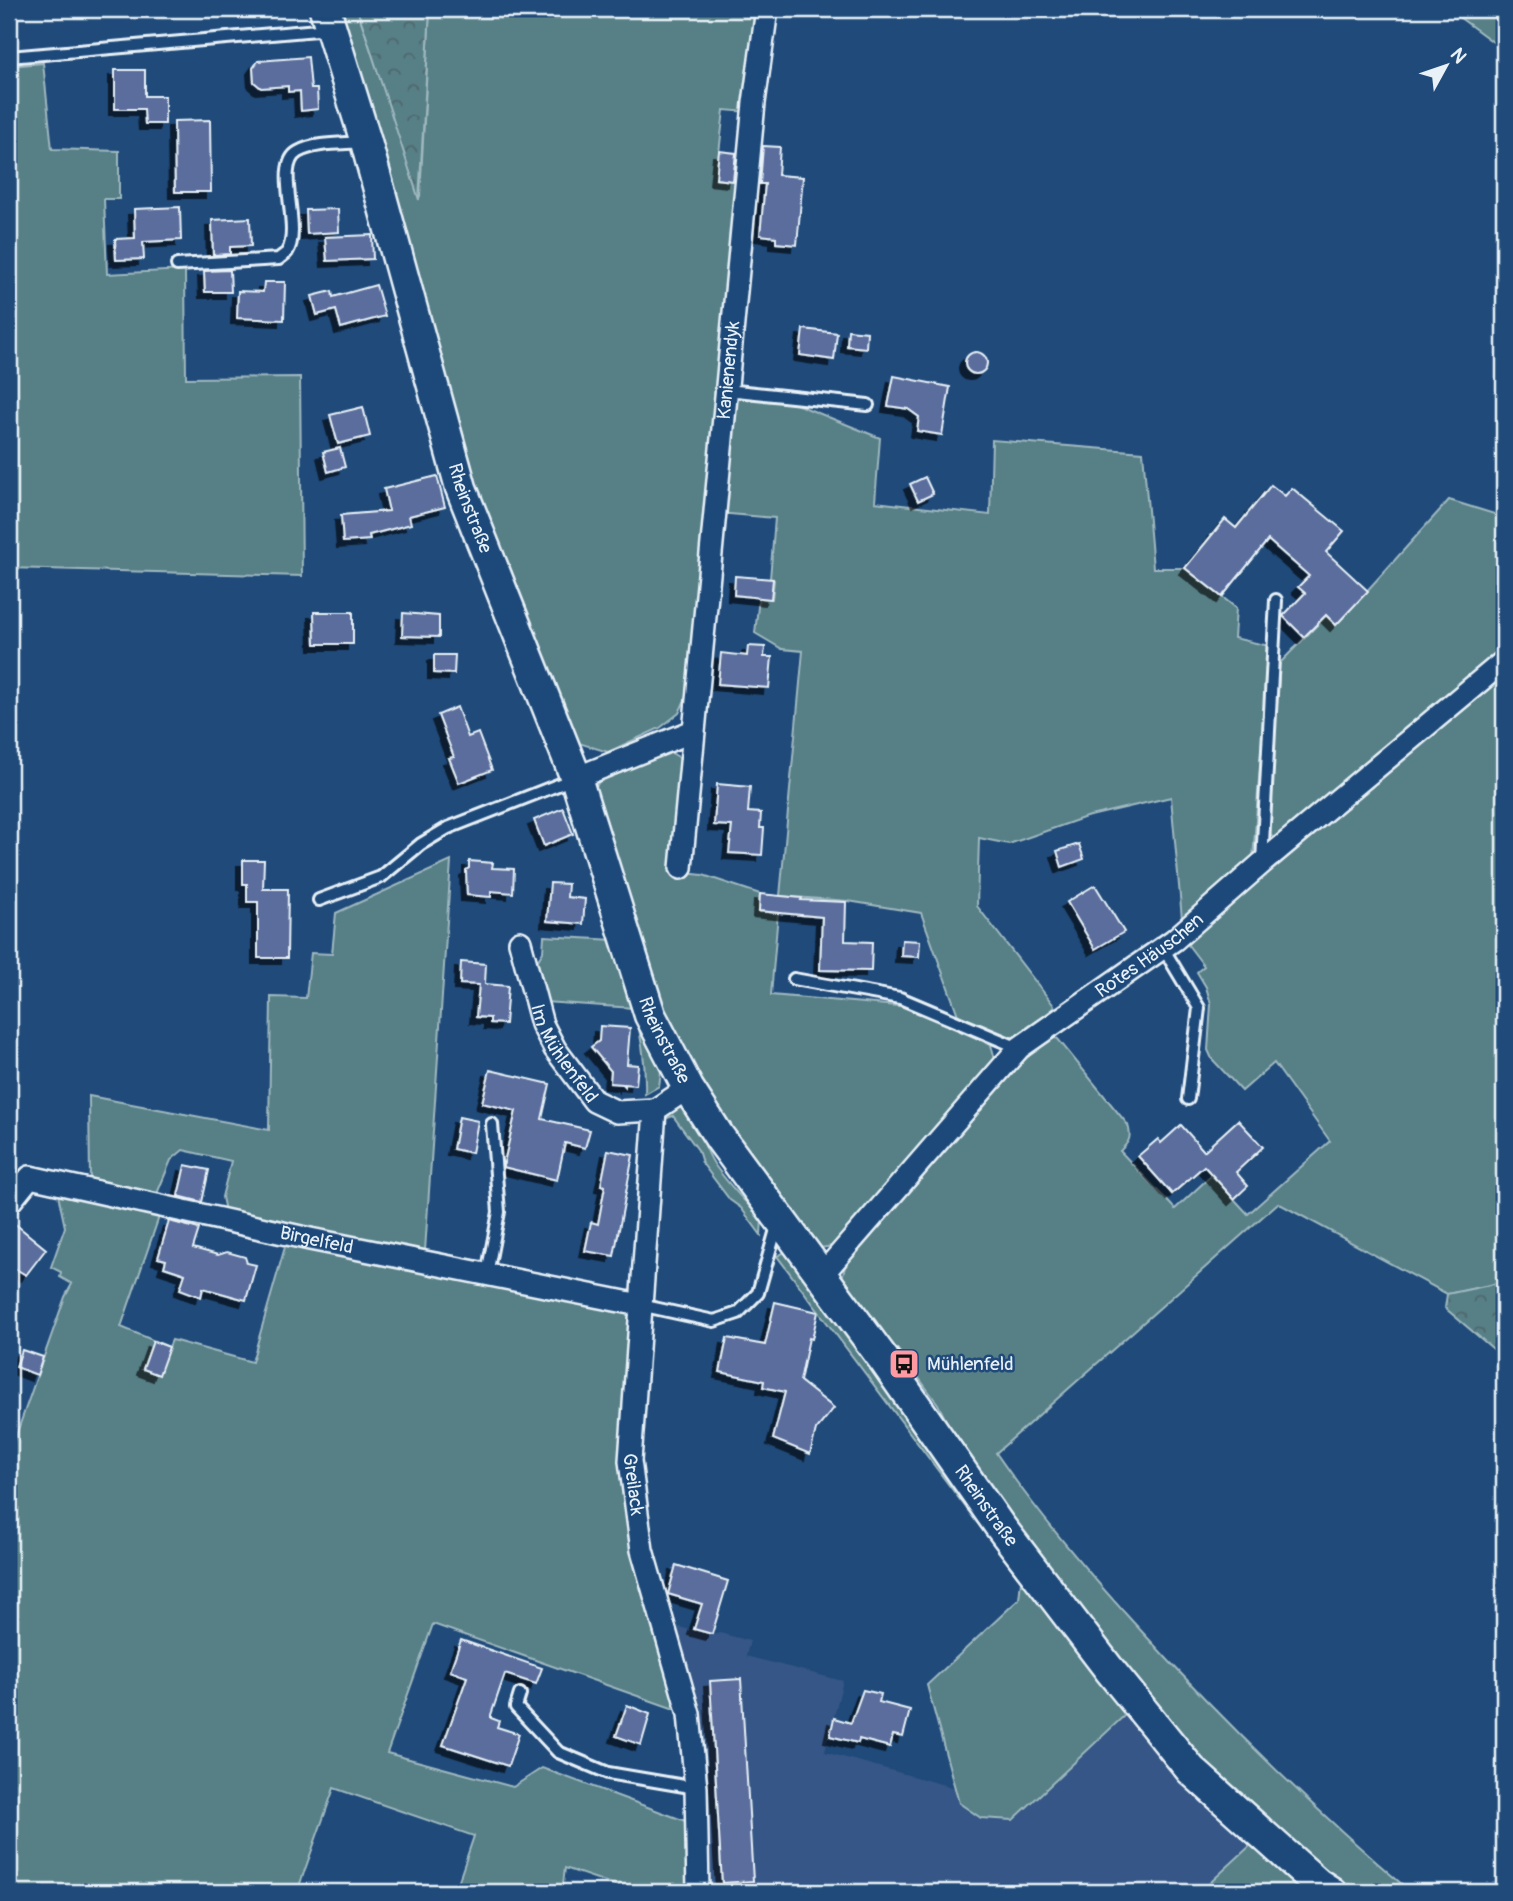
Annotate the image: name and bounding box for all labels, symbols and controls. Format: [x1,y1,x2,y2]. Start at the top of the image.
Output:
north arrow [1412,32,1482,102]
text: N [1445,43,1472,68]
street label: Kanienendyk [712,320,745,421]
street label: Rheinstraße [443,461,498,557]
street label: Rotes Häuschen [1091,908,1208,1003]
street label: Rheinstraße [633,994,696,1088]
street label: Im Mühlenfeld [525,1001,603,1108]
street label: Birgelfeld [278,1221,355,1259]
bus stop icon: Mühlenfeld [887,1347,921,1381]
place label: Mühlenfeld [927,1352,1013,1376]
street label: Greilack [618,1452,649,1517]
street label: Rheinstraße [949,1461,1024,1552]

